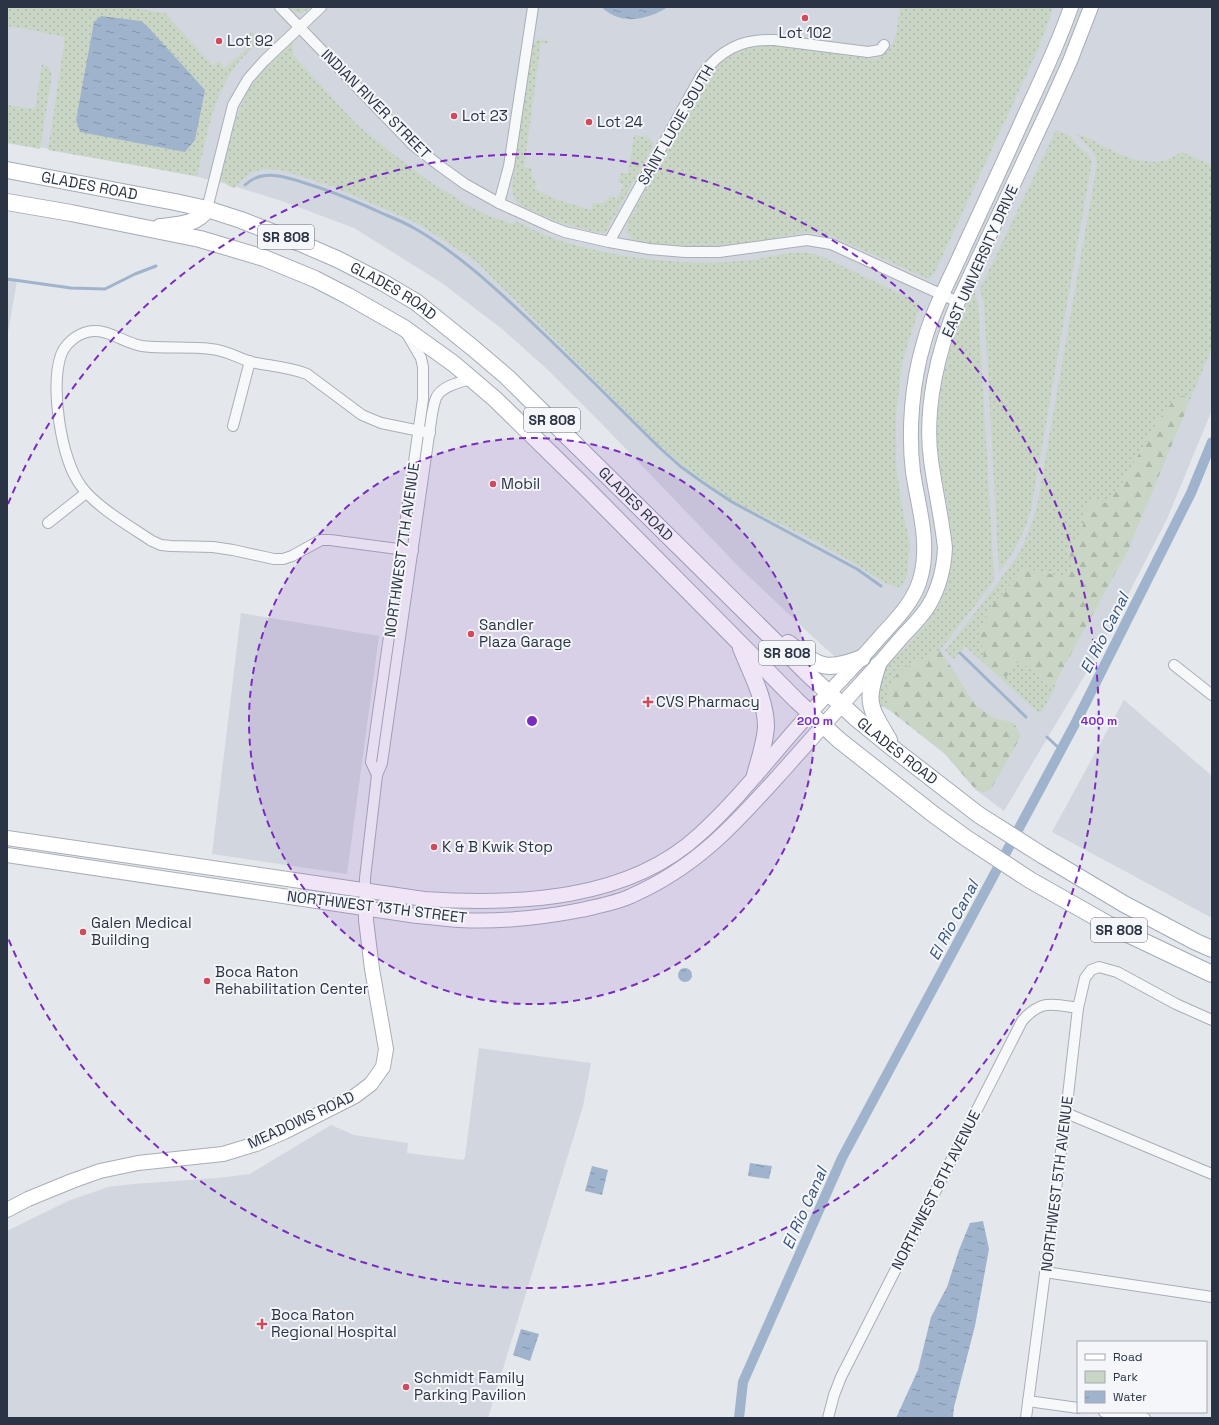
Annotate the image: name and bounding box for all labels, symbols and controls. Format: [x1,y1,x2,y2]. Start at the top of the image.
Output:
marker: Lot 102 [800,13,810,23]
place label: Lot 102 [779,23,831,42]
place label: Lot 92 [227,31,273,50]
marker: Lot 92 [214,36,224,46]
street label: INDIAN RIVER STREET [318,45,435,163]
street label: SAINT LUCIE SOUTH [633,61,718,188]
place label: Lot 23 [462,106,508,125]
marker: Lot 23 [449,111,459,121]
place label: Lot 24 [597,112,643,131]
marker: Lot 24 [584,117,594,127]
street label: GLADES ROAD [40,167,139,204]
street label: EAST UNIVERSITY DRIVE [937,182,1022,340]
road number: SR 808 [258,225,314,249]
street label: GLADES ROAD [347,257,441,324]
road number: SR 808 [524,408,580,432]
street label: NORTHWEST 7TH AVENUE [380,461,423,638]
street label: GLADES ROAD [595,463,678,545]
place label: Mobil [501,474,540,493]
marker: Mobil [488,479,498,489]
water label: El Rio Canal [1075,588,1135,677]
place label: Sandler Plaza Garage [479,615,572,651]
marker: Sandler Plaza Garage [466,629,476,639]
road number: SR 808 [759,641,815,665]
place label: CVS Pharmacy [656,692,760,711]
marker: CVS Pharmacy [643,697,653,707]
text: 200 m [797,713,833,729]
street label: GLADES ROAD [853,713,942,789]
text: 400 m [1081,713,1117,729]
centre of rings [525,714,539,728]
place label: K & B Kwik Stop [442,837,553,856]
marker: K & B Kwik Stop [429,842,439,852]
water label: El Rio Canal [924,875,984,964]
street label: NORTHWEST 13TH STREET [286,886,468,927]
place label: Galen Medical Building [91,913,192,949]
road number: SR 808 [1091,918,1147,942]
marker: Galen Medical Building [78,927,88,937]
place label: Boca Raton Rehabilitation Center [215,962,369,998]
marker: Boca Raton Rehabilitation Center [202,976,212,986]
street label: MEADOWS ROAD [244,1086,357,1153]
street label: NORTHWEST 5TH AVENUE [1036,1095,1077,1273]
street label: NORTHWEST 6TH AVENUE [887,1107,984,1273]
water label: El Rio Canal [777,1162,833,1252]
place label: Boca Raton Regional Hospital [271,1305,397,1341]
marker: Boca Raton Regional Hospital [256,1318,268,1330]
legend [1077,1341,1207,1413]
text: Road [1113,1349,1142,1365]
place label: Schmidt Family Parking Pavilion [414,1368,526,1404]
text: Park [1113,1369,1138,1385]
marker: Schmidt Family Parking Pavilion [401,1382,411,1392]
text: Water [1113,1389,1147,1405]

